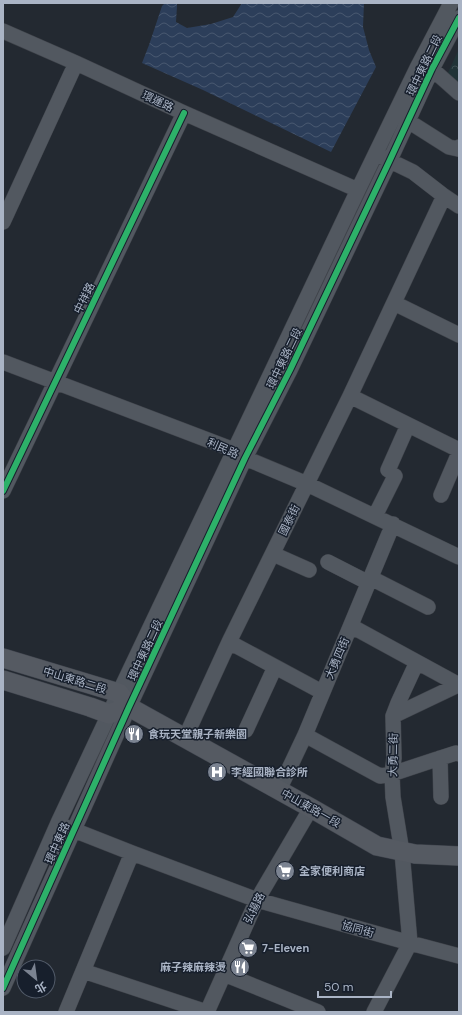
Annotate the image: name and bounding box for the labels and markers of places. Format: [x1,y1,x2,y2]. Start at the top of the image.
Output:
restaurant icon: 食玩天堂親子新樂園 [123,723,145,745]
place label: 食玩天堂親子新樂園 [148,727,247,741]
hospital icon: 李經國聯合診所 [206,761,228,783]
place label: 李經國聯合診所 [231,765,308,779]
supermarket icon: 全家便利商店 [274,860,296,882]
place label: 全家便利商店 [299,864,365,878]
supermarket icon: 7-Eleven [237,937,259,959]
place label: 7-Eleven [262,941,309,955]
restaurant icon: 麻子辣麻辣燙 [229,956,251,978]
place label: 麻子辣麻辣燙 [160,960,226,974]

